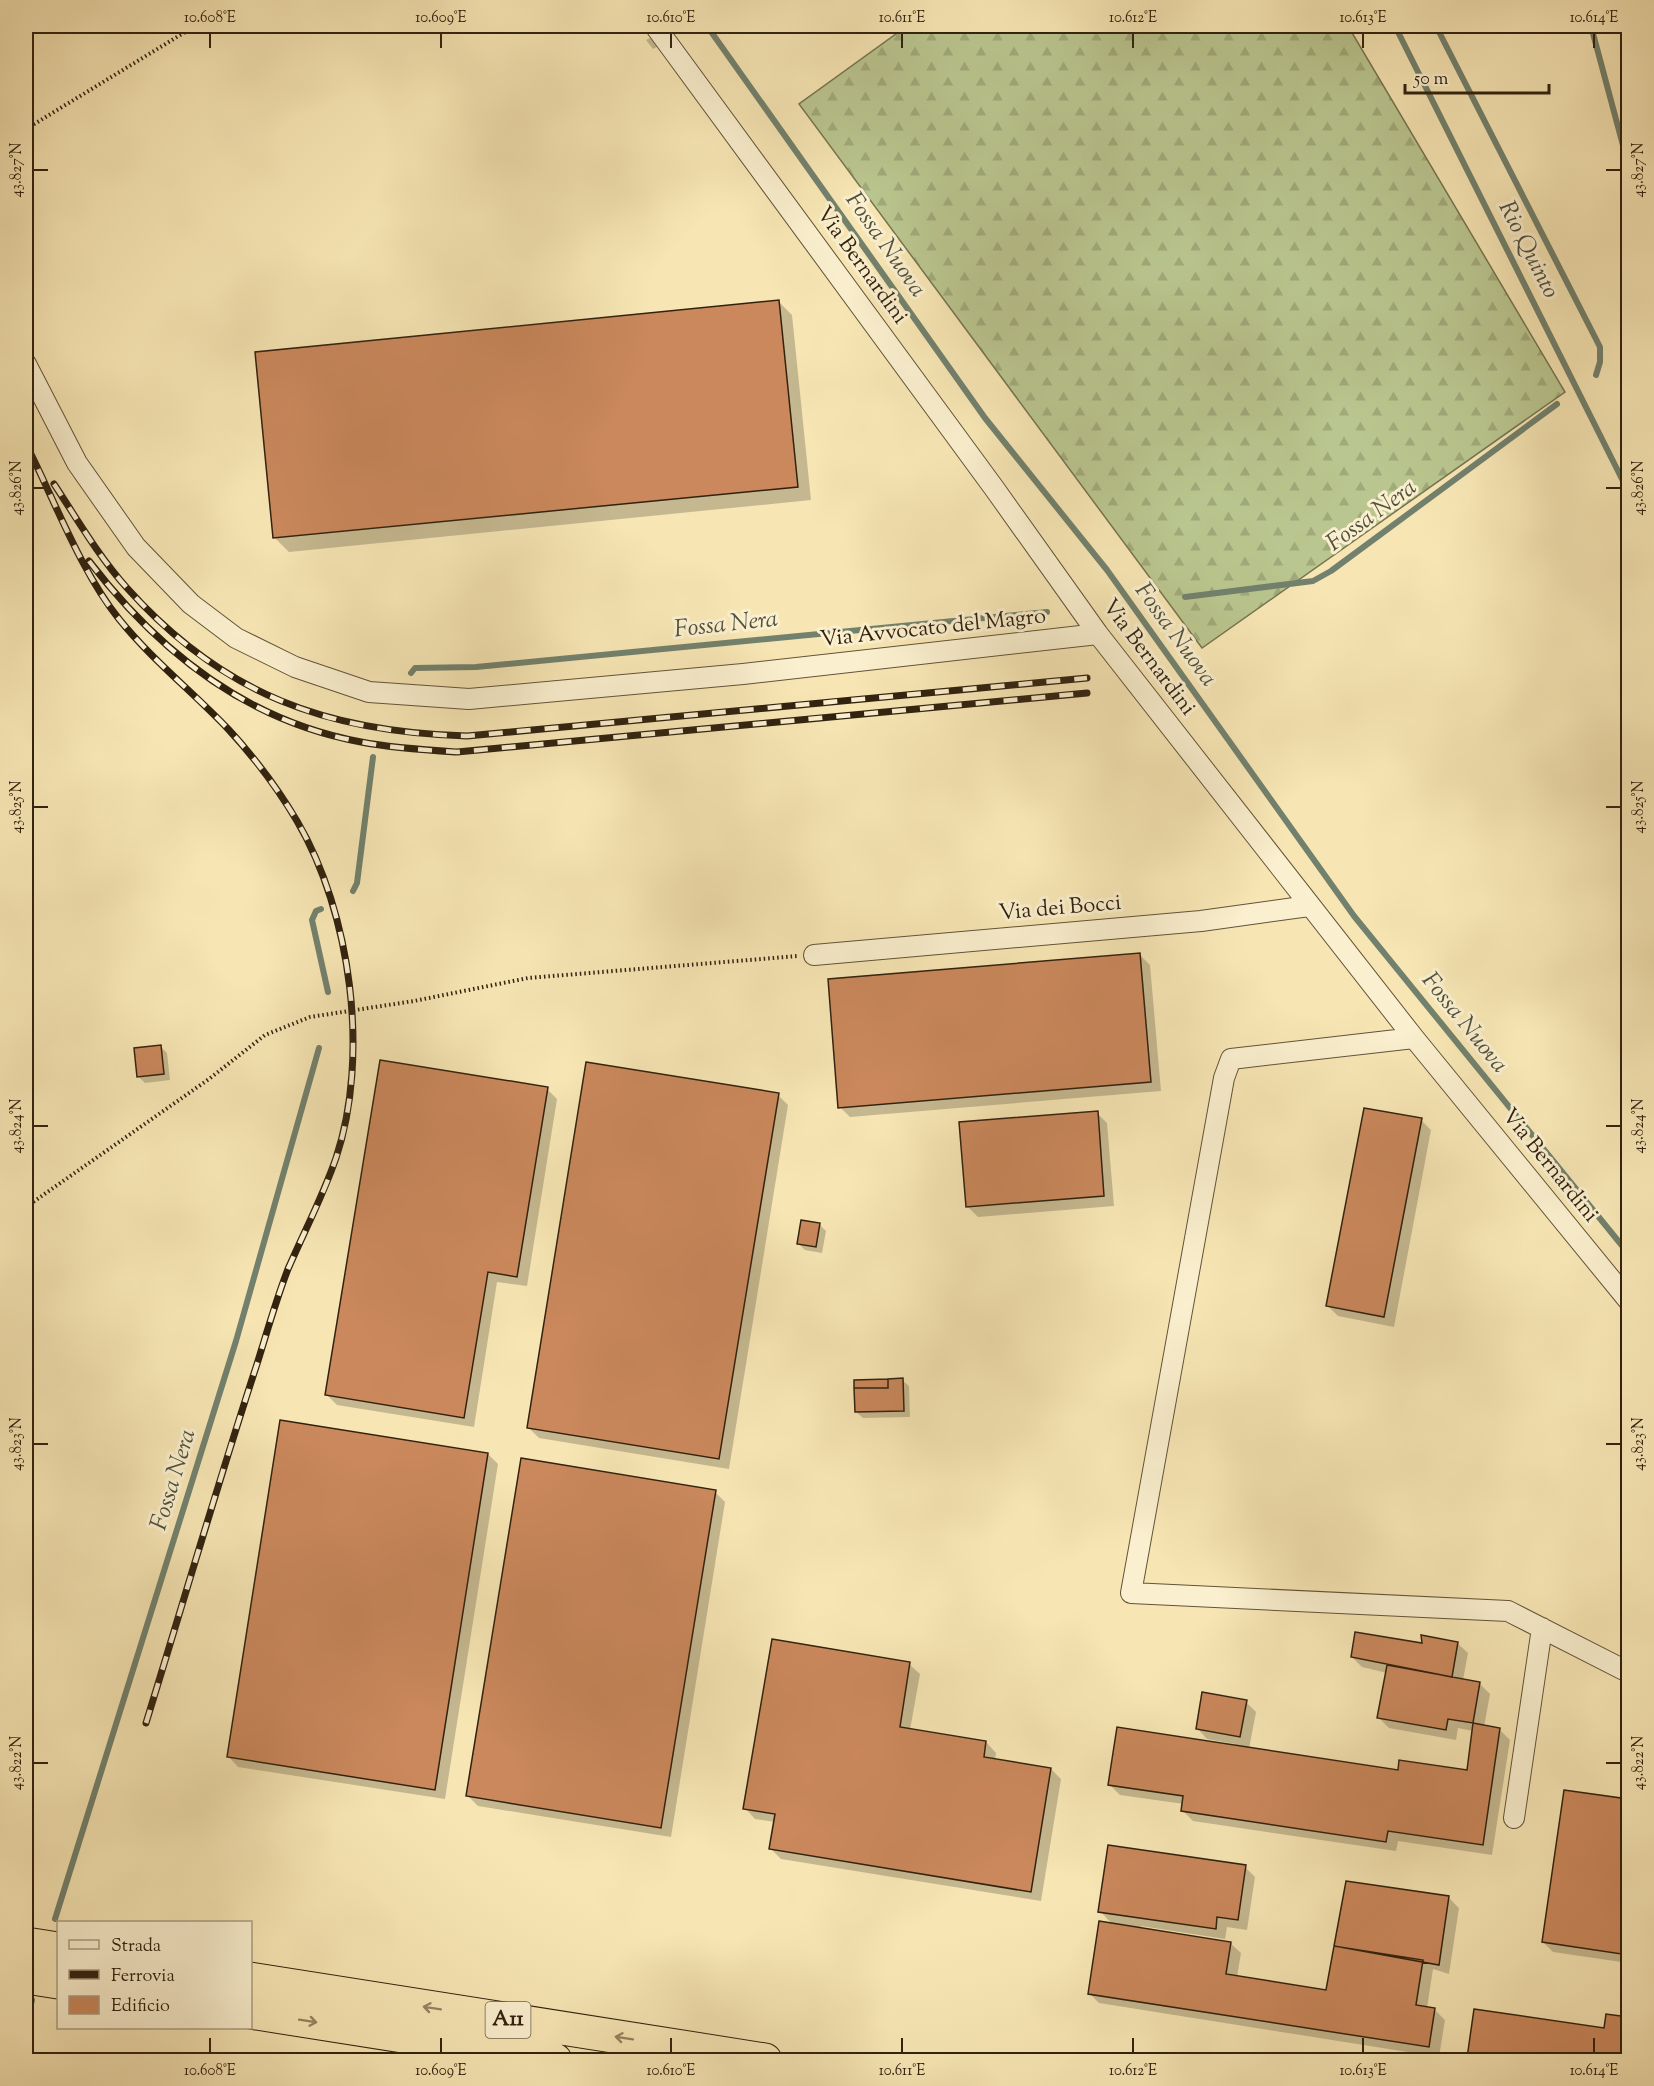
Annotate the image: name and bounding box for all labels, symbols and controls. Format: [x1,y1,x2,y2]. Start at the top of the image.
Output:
text: 10.608°E [184,8,236,29]
text: 10.609°E [415,8,467,29]
text: 10.610°E [647,8,695,29]
text: 10.611°E [879,8,925,29]
text: 10.612°E [1109,8,1157,29]
text: 10.613°E [1339,8,1387,29]
text: 10.614°E [1570,8,1618,29]
scale bar [1405,57,1549,95]
text: 50 m [1413,67,1449,93]
text: 43.827°N [7,142,28,198]
text: 43.827°N [1629,142,1650,198]
water label: Fossa Nuova [836,186,934,304]
water label: Rio Quinto [1489,195,1567,305]
street label: Via Bernardini [807,200,915,332]
text: 43.826°N [7,460,28,516]
text: 43.826°N [1629,460,1650,516]
water label: Fossa Nera [1320,472,1424,560]
water label: Fossa Nuova [1126,576,1224,694]
street label: Via Bernardini [1093,593,1203,723]
street label: Via Avvocato del Magro [818,601,1048,657]
water label: Fossa Nera [672,603,780,647]
text: 43.825°N [7,781,28,833]
text: 43.825°N [1629,781,1650,833]
street label: Via dei Bocci [997,888,1123,930]
water label: Fossa Nuova [1413,965,1515,1081]
text: 43.824°N [7,1098,28,1154]
text: 43.824°N [1629,1098,1650,1154]
street label: Via Bernardini [1493,1102,1605,1230]
text: 43.823°N [7,1417,28,1471]
text: 43.823°N [1629,1417,1650,1471]
water label: Fossa Nera [143,1425,205,1535]
text: 43.822°N [7,1736,28,1790]
text: 43.822°N [1629,1736,1650,1790]
legend [57,1921,252,2029]
text: Strada [111,1934,161,1960]
text: Ferrovia [111,1964,175,1990]
text: Edificio [111,1994,170,2020]
one-way arrow [422,2002,442,2013]
road number: A11 [486,2002,530,2038]
one-way arrow [298,2016,318,2027]
one-way arrow [615,2033,635,2044]
text: 10.608°E [184,2061,236,2082]
text: 10.609°E [415,2061,467,2082]
text: 10.610°E [647,2061,695,2082]
text: 10.611°E [879,2061,925,2082]
text: 10.612°E [1109,2061,1157,2082]
text: 10.613°E [1339,2061,1387,2082]
text: 10.614°E [1570,2061,1618,2082]

